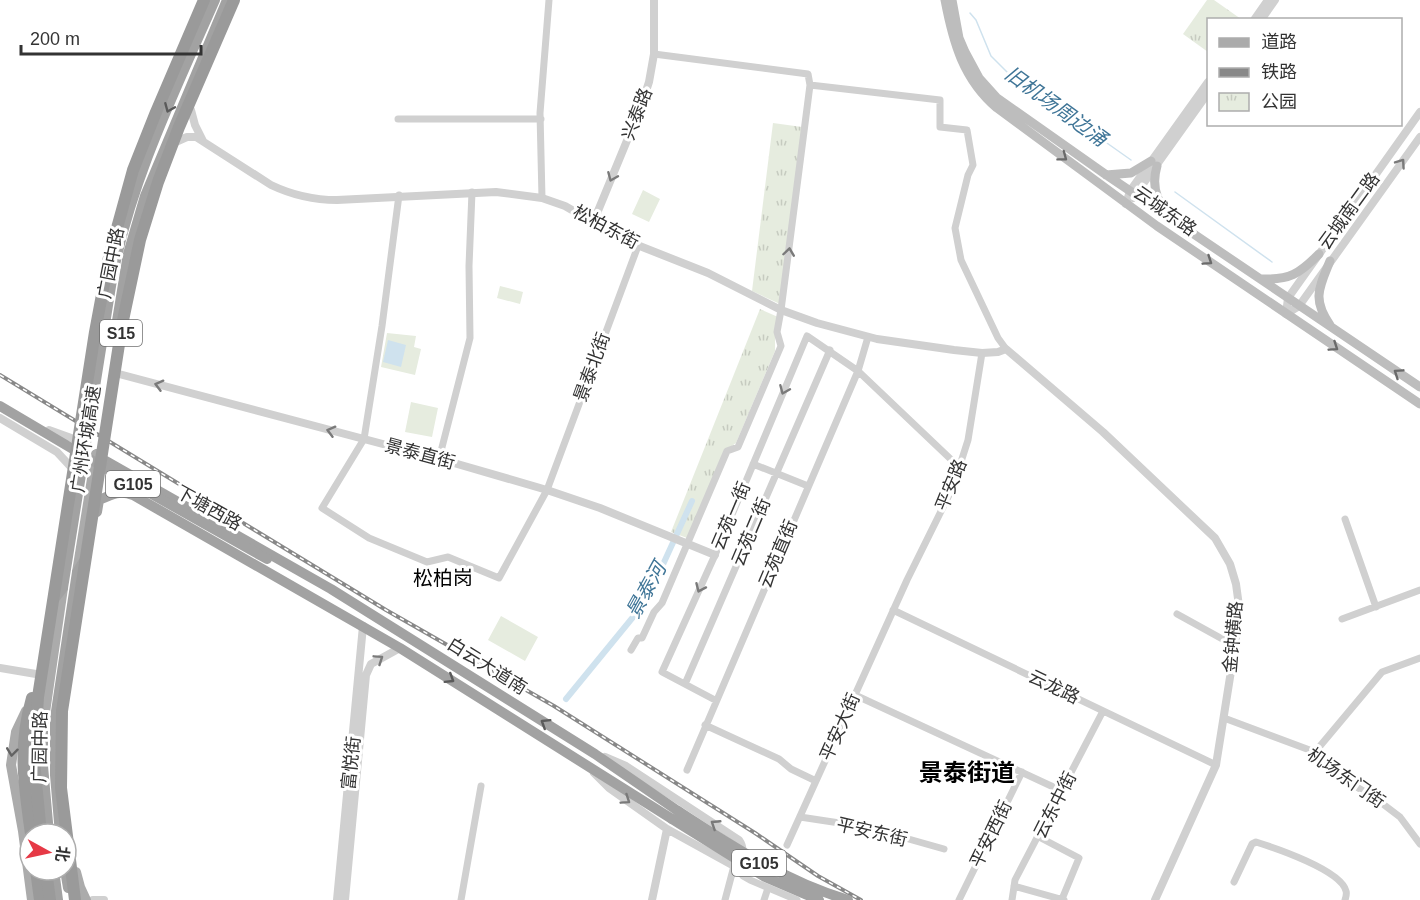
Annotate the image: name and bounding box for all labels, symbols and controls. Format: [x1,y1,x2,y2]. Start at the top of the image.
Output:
scale bar [21,18,201,56]
legend [1207,18,1402,126]
text: 200 m [30,29,80,49]
text: 道路 [1261,32,1297,52]
water label: 旧机场周边涌 [1001,62,1113,151]
text: 铁路 [1261,62,1297,82]
street label: 兴泰路 [618,85,656,143]
text: 公园 [1261,92,1297,112]
one-way arrow [164,102,176,113]
one-way arrow [1057,150,1068,161]
one-way arrow [1394,158,1405,169]
street label: 云城南二路 [1314,169,1384,253]
one-way arrow [607,171,619,182]
street label: 云城东路 [1130,182,1200,240]
street label: 松柏东街 [570,201,642,253]
street label: 广园中路 [94,226,128,300]
one-way arrow [782,247,795,256]
one-way arrow [1202,254,1213,265]
road number: S15 [100,320,142,346]
street label: 景泰北街 [570,330,614,404]
one-way arrow [1327,340,1338,351]
one-way arrow [1394,369,1405,380]
one-way arrow [154,379,164,392]
one-way arrow [779,383,791,394]
street label: 广州环城高速 [68,384,104,494]
one-way arrow [326,425,336,438]
street label: 景泰直街 [383,435,457,473]
street label: 平安路 [932,456,970,514]
road number: G105 [106,471,160,497]
street label: 云苑一街 [708,479,754,553]
street label: 下塘西路 [173,482,245,534]
street label: 云苑二街 [728,495,774,569]
street label: 云苑直街 [755,517,801,591]
water label: 景泰河 [622,555,672,622]
district label: 松柏岗 [413,567,473,589]
one-way arrow [695,582,707,593]
street label: 金钟横路 [1220,600,1246,674]
street label: 白云大道南 [444,634,530,698]
one-way arrow [372,655,383,666]
street label: 云龙路 [1025,666,1083,708]
one-way arrow [444,671,454,683]
street label: 平安大街 [816,690,864,764]
street label: 广园中路 [29,711,51,783]
one-way arrow [541,718,551,730]
street label: 富悦街 [338,735,364,791]
street label: 机场东门街 [1303,744,1389,812]
one-way arrow [6,748,19,757]
district label: 景泰街道 [919,759,1015,786]
street label: 云东中街 [1030,768,1080,842]
one-way arrow [619,793,630,804]
street label: 平安西街 [966,797,1016,871]
street label: 平安东街 [835,814,909,850]
one-way arrow [711,820,722,831]
north arrow [18,822,78,882]
text: 北 [53,845,72,863]
road number: G105 [732,850,786,876]

